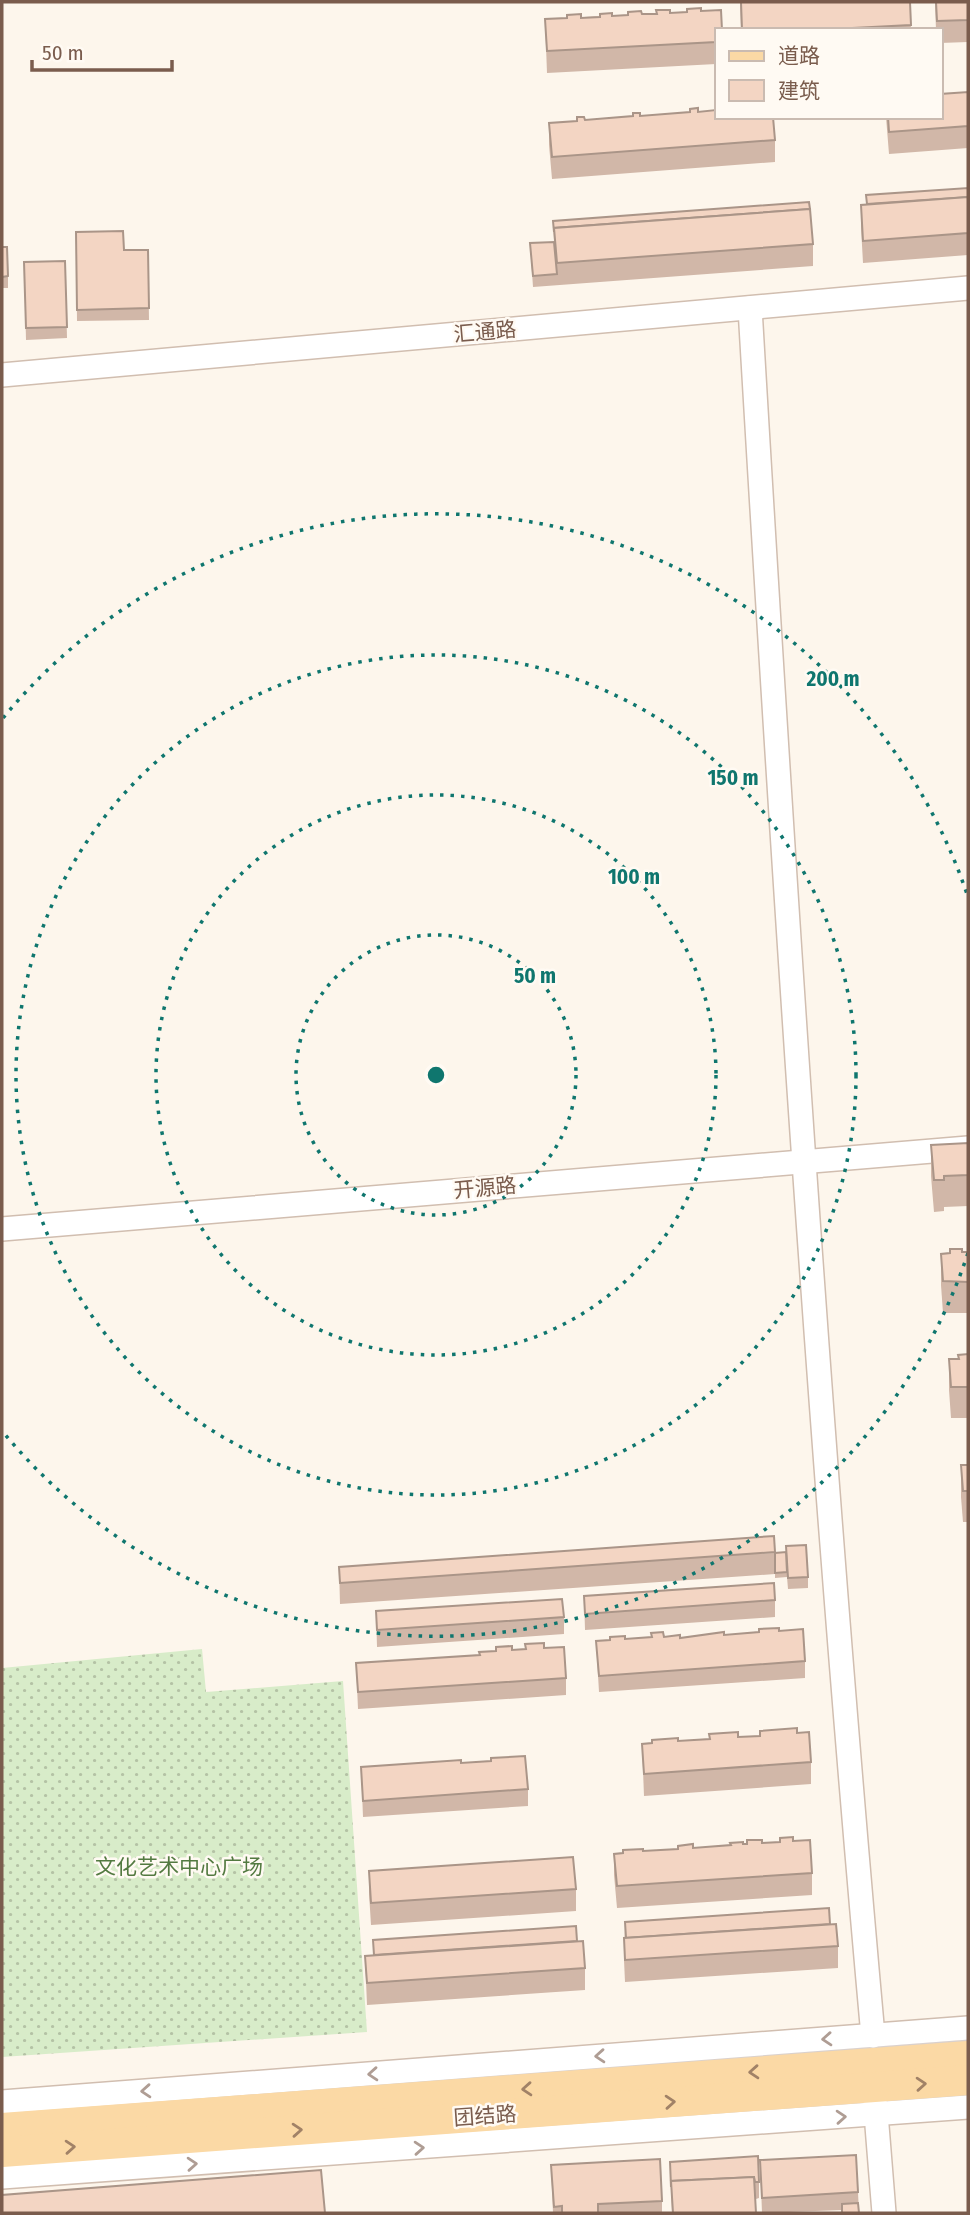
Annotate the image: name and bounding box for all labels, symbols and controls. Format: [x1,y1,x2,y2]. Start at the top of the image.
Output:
scale bar [32,28,172,72]
legend [715,28,942,119]
text: 50 m [42,40,84,66]
text: 道路 [778,43,820,69]
text: 建筑 [778,78,820,104]
street label: 汇通路 [452,316,518,348]
text: 200 m [805,666,860,692]
text: 150 m [707,765,759,791]
text: 100 m [608,864,660,890]
text: 50 m [514,963,556,989]
centre of rings [424,1063,448,1087]
street label: 开源路 [452,1172,518,1204]
park label: 文化艺术中心广场 [95,1854,263,1880]
one-way arrow [821,2031,832,2046]
one-way arrow [594,2048,605,2063]
one-way arrow [748,2064,759,2079]
one-way arrow [367,2066,378,2081]
one-way arrow [916,2076,927,2091]
one-way arrow [521,2081,532,2096]
one-way arrow [141,2083,152,2098]
one-way arrow [665,2095,676,2110]
street label: 团结路 [453,2101,517,2131]
one-way arrow [836,2110,847,2125]
one-way arrow [291,2123,302,2138]
one-way arrow [65,2140,76,2155]
one-way arrow [414,2141,425,2156]
one-way arrow [187,2157,198,2172]

